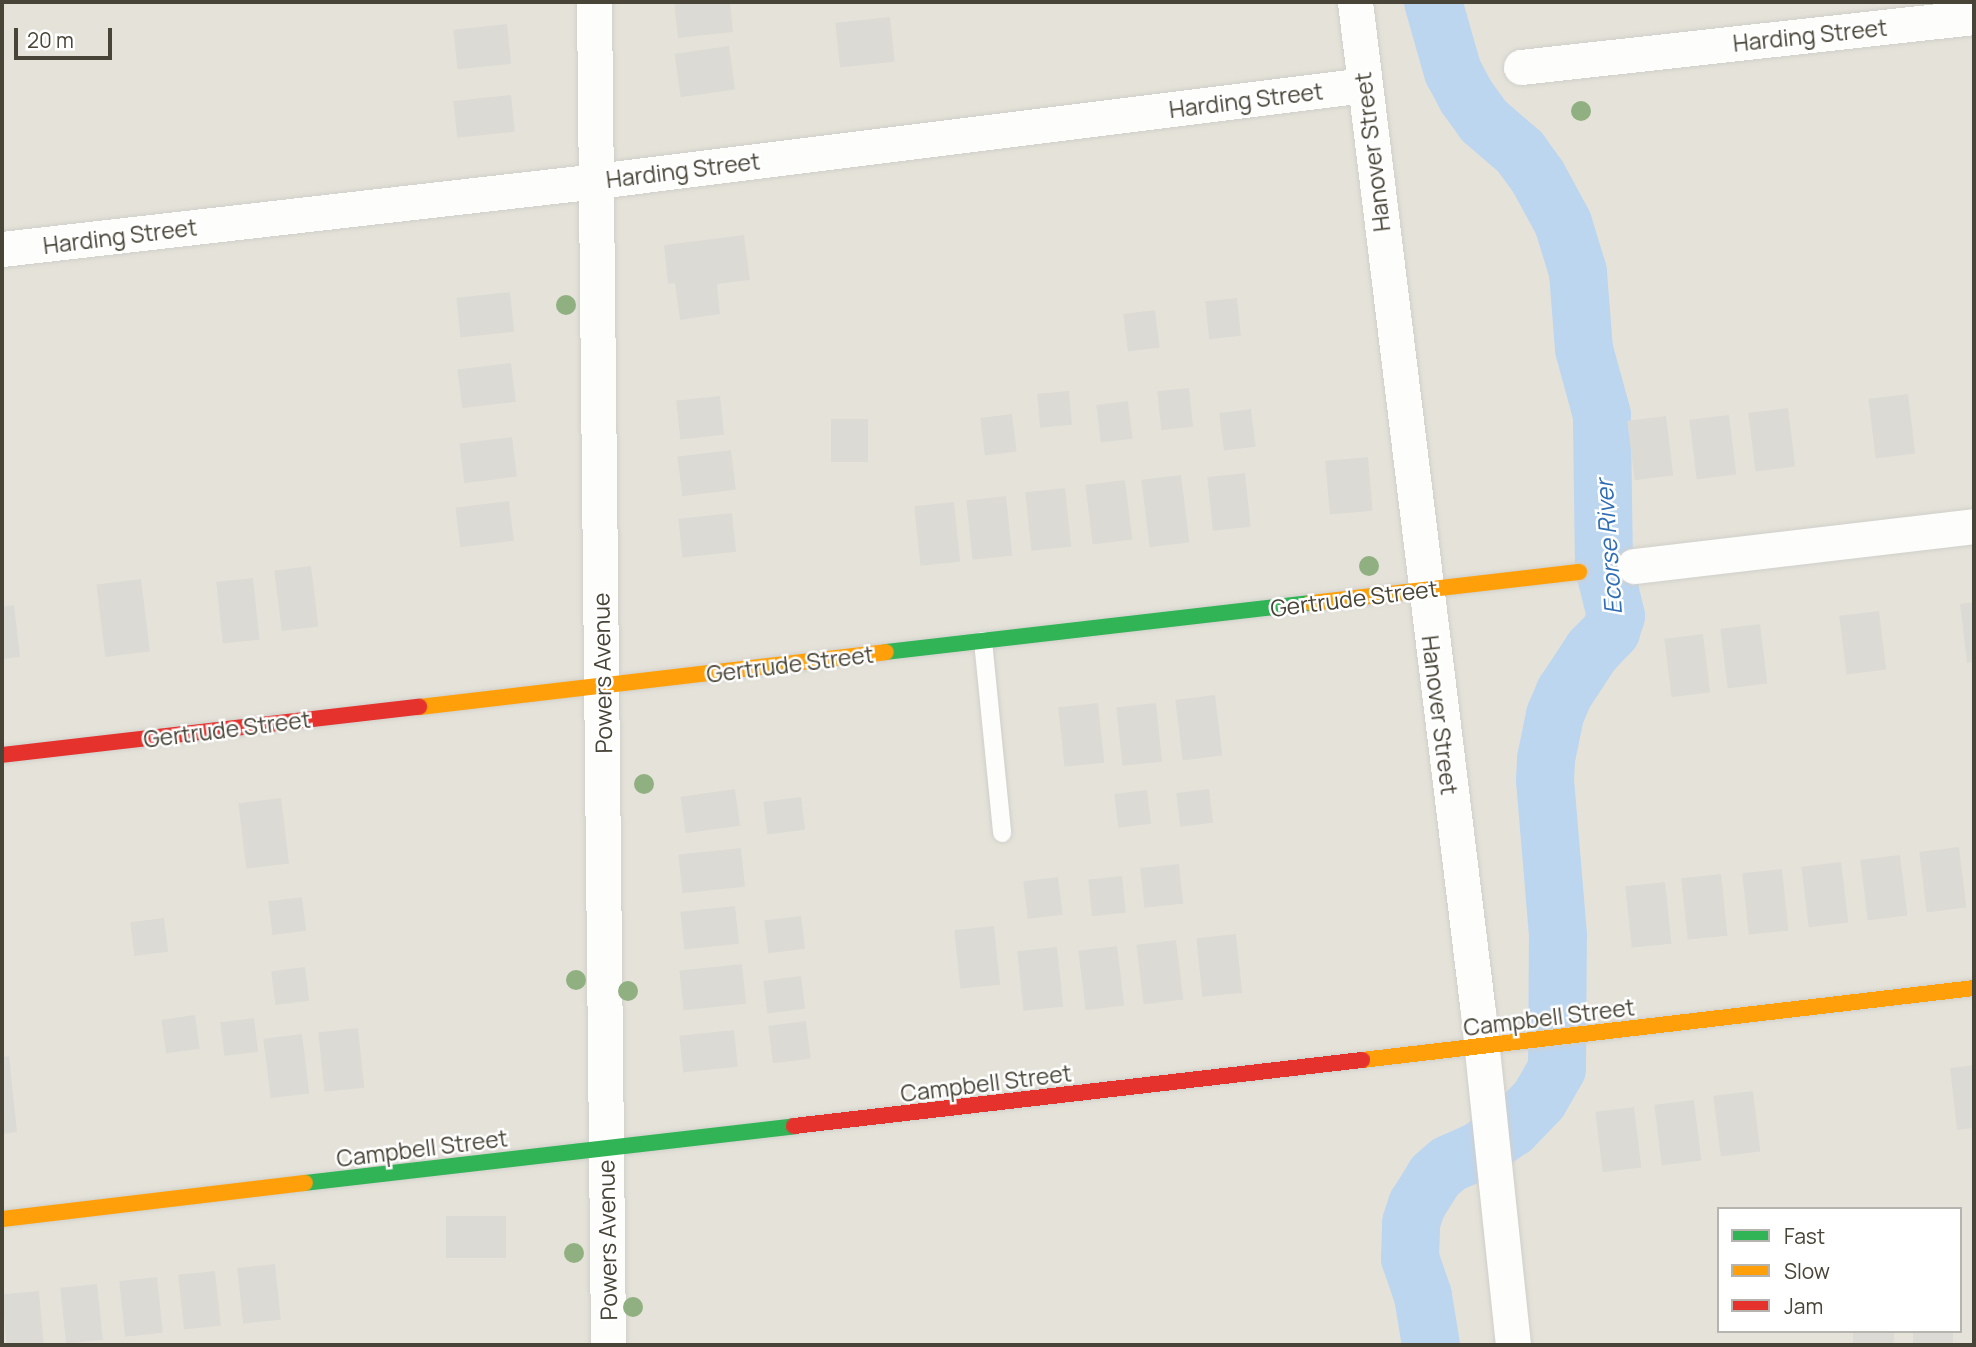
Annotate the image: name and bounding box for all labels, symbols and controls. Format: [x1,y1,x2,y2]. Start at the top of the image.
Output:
street label: Harding Street [1731,13,1889,57]
scale bar [18,14,116,58]
text: 20 m [27,26,74,54]
street label: Hanover Street [1349,71,1395,233]
street label: Harding Street [1167,77,1325,123]
street label: Harding Street [604,147,762,193]
street label: Harding Street [41,213,199,259]
water label: Ecorse River [1589,478,1627,616]
street label: Gertrude Street [1269,574,1439,622]
street label: Powers Avenue [587,592,617,754]
street label: Hanover Street [1417,634,1463,796]
street label: Gertrude Street [705,640,875,688]
street label: Gertrude Street [142,705,312,753]
street label: Campbell Street [1462,993,1636,1041]
street label: Campbell Street [899,1059,1073,1107]
street label: Campbell Street [335,1124,509,1172]
street label: Powers Avenue [592,1159,622,1321]
legend [1717,1207,1962,1333]
text: Fast [1784,1222,1825,1250]
text: Slow [1784,1257,1830,1285]
text: Jam [1784,1292,1823,1320]

